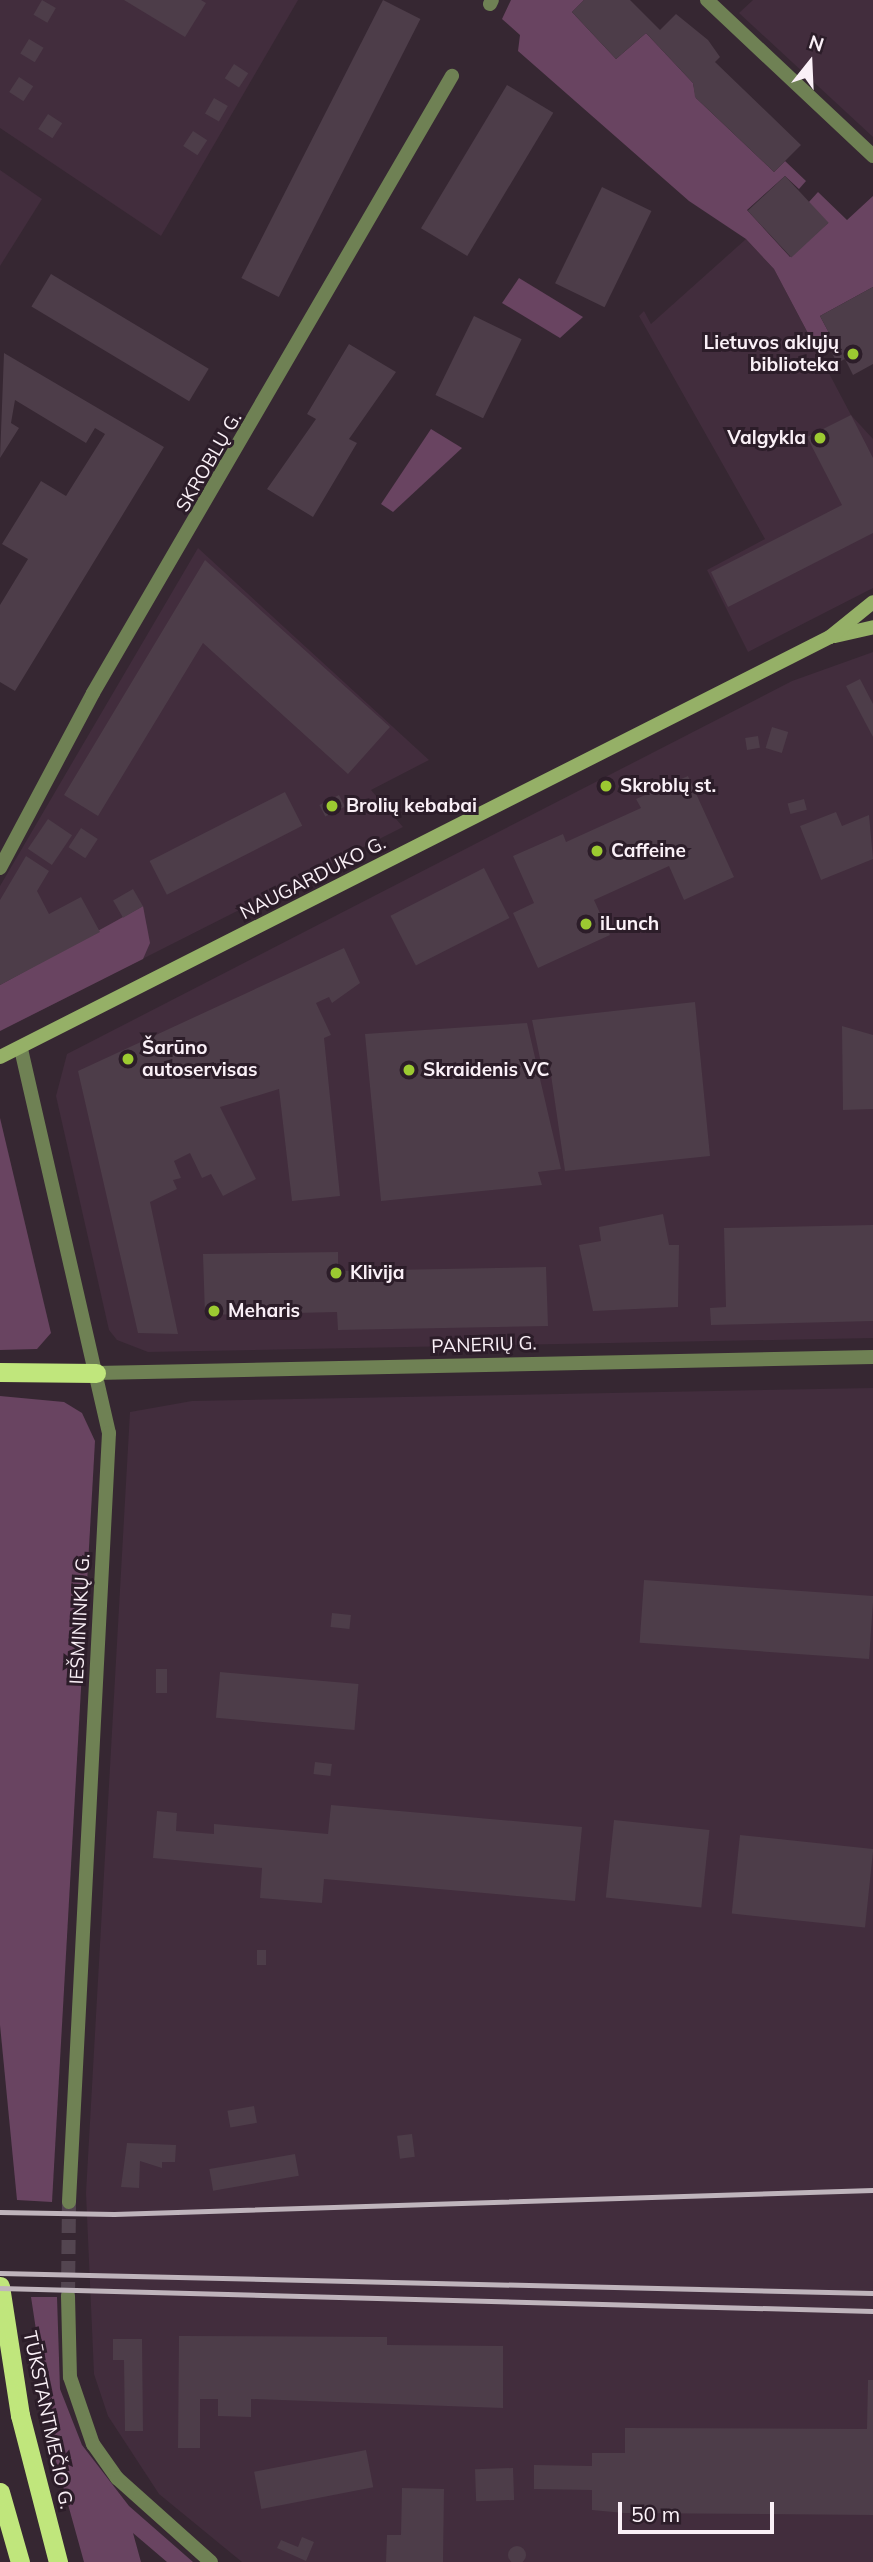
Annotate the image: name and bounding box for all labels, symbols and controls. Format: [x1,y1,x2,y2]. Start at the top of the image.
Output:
north arrow [775,28,845,98]
text: N [806,29,827,57]
place label: Lietuvos aklųjų biblioteka [704,332,839,376]
marker: Lietuvos aklųjų biblioteka [845,346,861,362]
street label: SKROBLŲ G. [171,408,247,516]
place label: Valgykla [727,427,806,449]
marker: Valgykla [812,430,828,446]
place label: Skroblų st. [620,775,716,797]
marker: Skroblų st. [598,778,614,794]
place label: Brolių kebabai [346,795,477,817]
marker: Brolių kebabai [324,798,340,814]
street label: NAUGARDUKO G. [236,831,390,925]
place label: Caffeine [611,840,686,862]
marker: Caffeine [589,843,605,859]
place label: iLunch [600,913,659,935]
marker: iLunch [578,916,594,932]
place label: Šarūno autoservisas [142,1037,258,1081]
marker: Šarūno autoservisas [120,1051,136,1067]
place label: Skraidenis VC [423,1059,550,1081]
marker: Skraidenis VC [401,1062,417,1078]
place label: Klivija [350,1262,405,1284]
marker: Klivija [328,1265,344,1281]
place label: Meharis [228,1300,300,1322]
marker: Meharis [206,1303,222,1319]
street label: PANERIŲ G. [431,1332,537,1358]
street label: IEŠMININKŲ G. [65,1553,95,1685]
street label: TŪKSTANTMEČIO G. [18,2329,78,2511]
scale bar [621,2488,777,2532]
text: 50 m [631,2501,680,2527]

